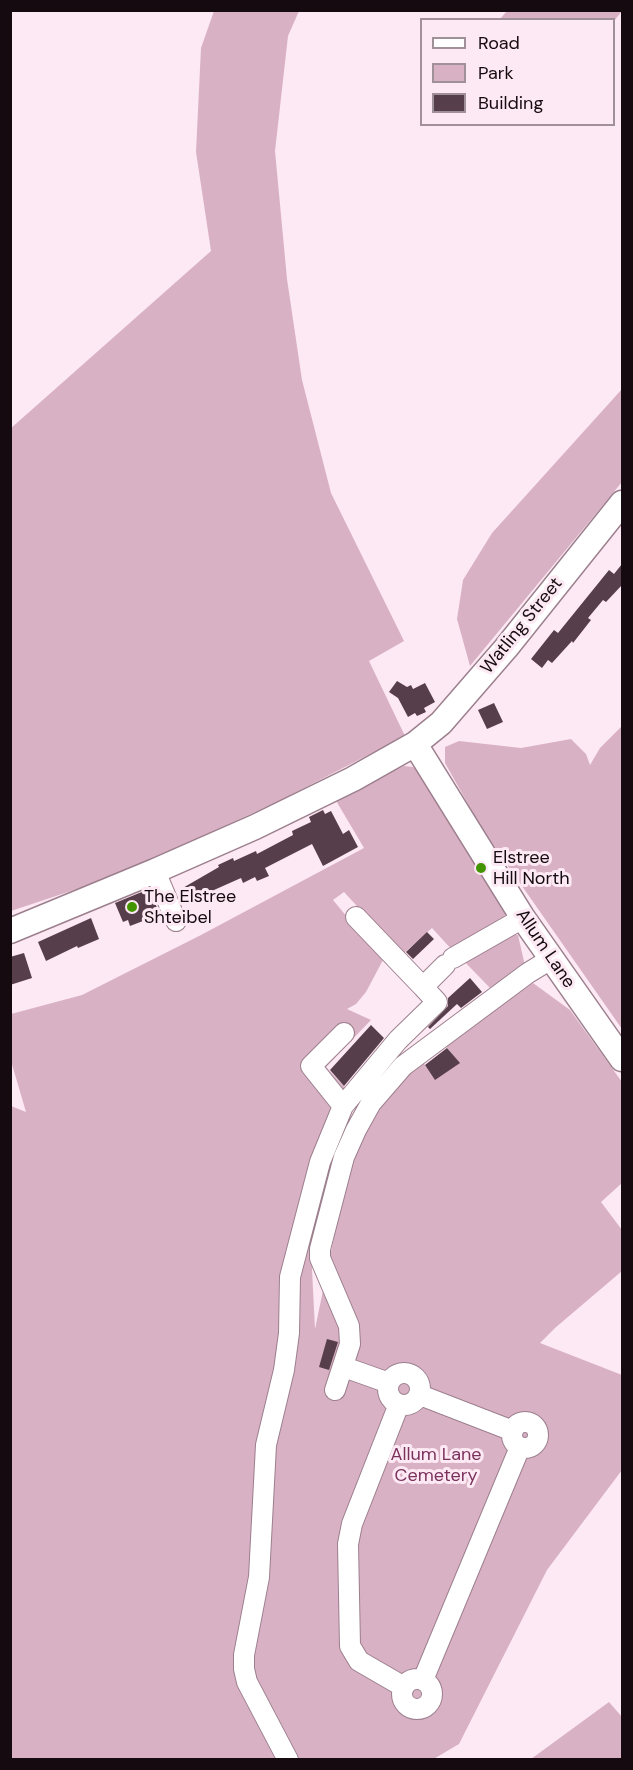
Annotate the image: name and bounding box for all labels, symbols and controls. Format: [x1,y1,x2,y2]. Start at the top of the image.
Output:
legend [420,18,615,126]
text: Road [478,31,520,55]
text: Park [478,61,514,85]
text: Building [478,91,543,115]
street label: Watling Street [477,573,567,679]
place label: Elstree Hill North [493,847,570,890]
marker: Elstree Hill North [474,861,488,875]
place label: The Elstree Shteibel [144,886,236,928]
marker: The Elstree Shteibel [125,900,139,914]
street label: Allum Lane [511,905,579,993]
park label: Allum Lane Cemetery [391,1444,481,1486]

